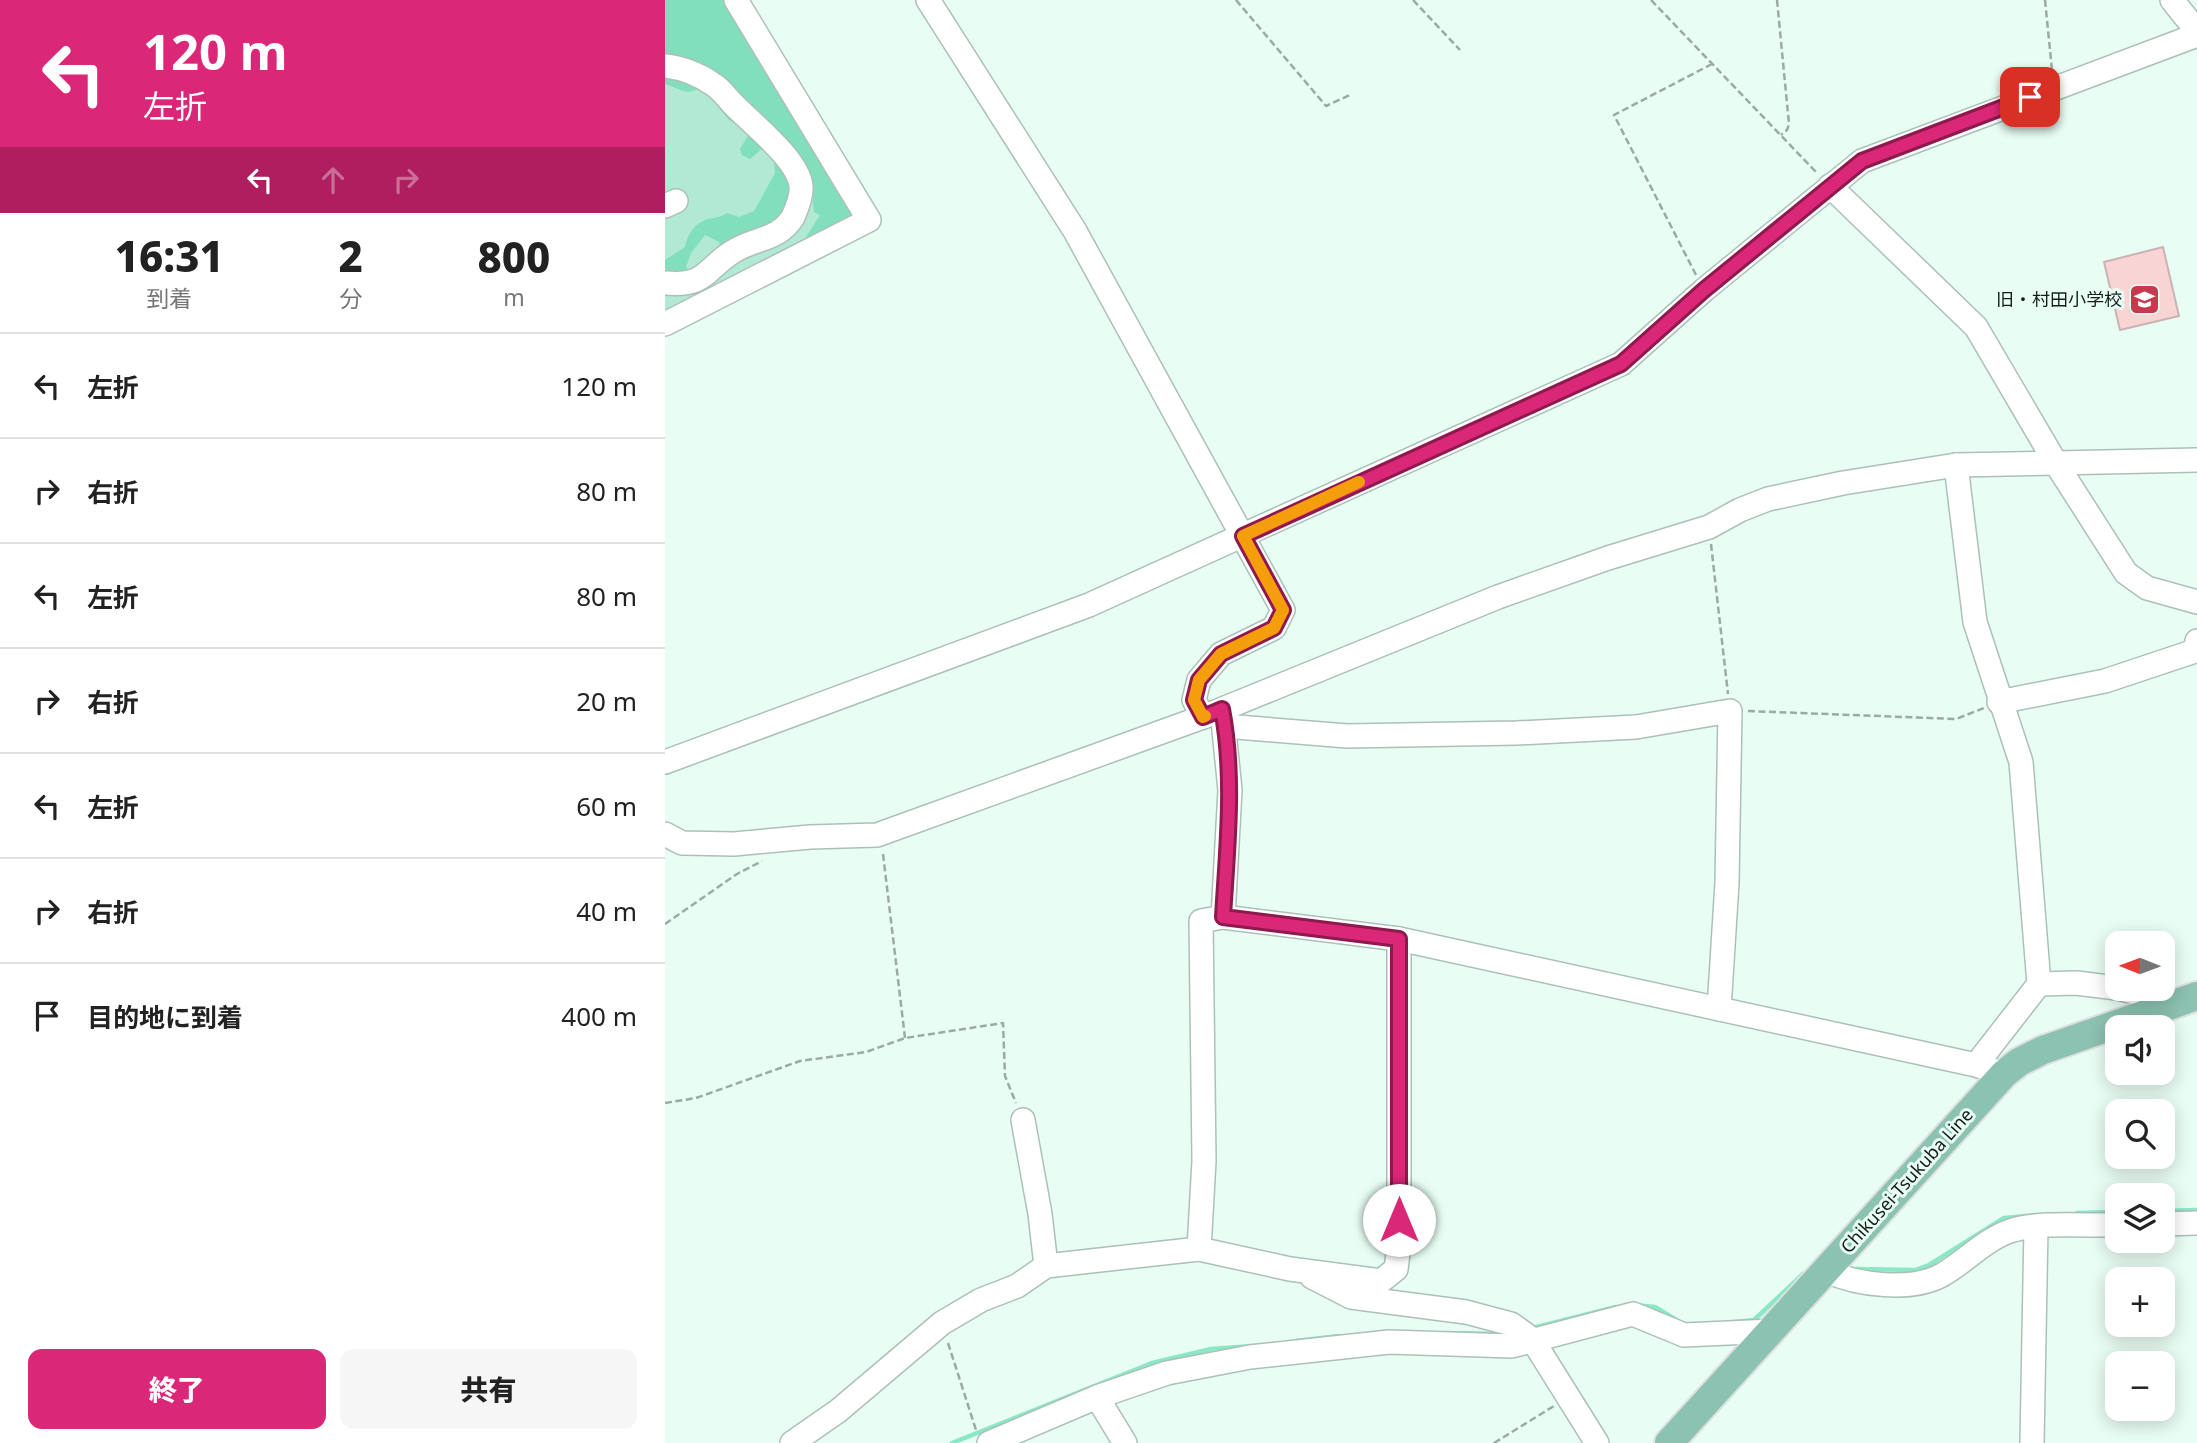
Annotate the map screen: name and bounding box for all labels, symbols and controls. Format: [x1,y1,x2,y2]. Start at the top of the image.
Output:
text: 120 m [143,18,288,84]
icon: left [28,28,119,119]
pin [2000,67,2060,127]
icon: arrive [2011,78,2049,116]
text: 左折 [143,84,207,127]
icon: left [241,161,279,199]
icon: ahead [314,161,352,199]
icon: right [387,161,425,199]
text: 16:31 [115,227,224,284]
text: 2 [338,227,363,284]
text: 800 [477,228,550,285]
text: m [503,281,525,313]
text: 到着 [146,282,192,314]
text: 分 [339,282,362,314]
school or university icon: 旧・村田小学校 [2128,283,2162,317]
place label: 旧・村田小学校 [1996,287,2122,311]
icon: left [28,367,66,405]
text: 120 m [561,368,637,404]
text: 左折 [87,369,139,405]
icon: right [28,472,66,510]
text: 80 m [576,473,637,509]
text: 右折 [87,474,139,510]
icon: left [28,577,66,615]
text: 80 m [576,578,637,614]
text: 左折 [87,579,139,615]
icon: right [28,682,66,720]
text: 20 m [576,683,637,719]
text: 右折 [87,684,139,720]
icon: left [28,787,66,825]
text: 60 m [576,788,637,824]
text: 左折 [87,789,139,825]
icon: right [28,892,66,930]
text: 40 m [576,893,637,929]
text: 右折 [87,894,139,930]
north arrow [2105,931,2175,1001]
map controls [2105,931,2175,1421]
icon: arrive [28,997,66,1035]
text: 400 m [561,998,637,1034]
text: 目的地に到着 [87,999,243,1035]
button: sound [2105,1015,2175,1085]
button: search [2105,1099,2175,1169]
street label: Chikusei-Tsukuba Line [1835,1103,1978,1258]
position arrow [1362,1183,1436,1257]
button: layers [2105,1183,2175,1253]
button: + [2105,1267,2175,1337]
button: 終了 [28,1349,326,1429]
button: 共有 [340,1349,637,1429]
button: − [2105,1351,2175,1421]

